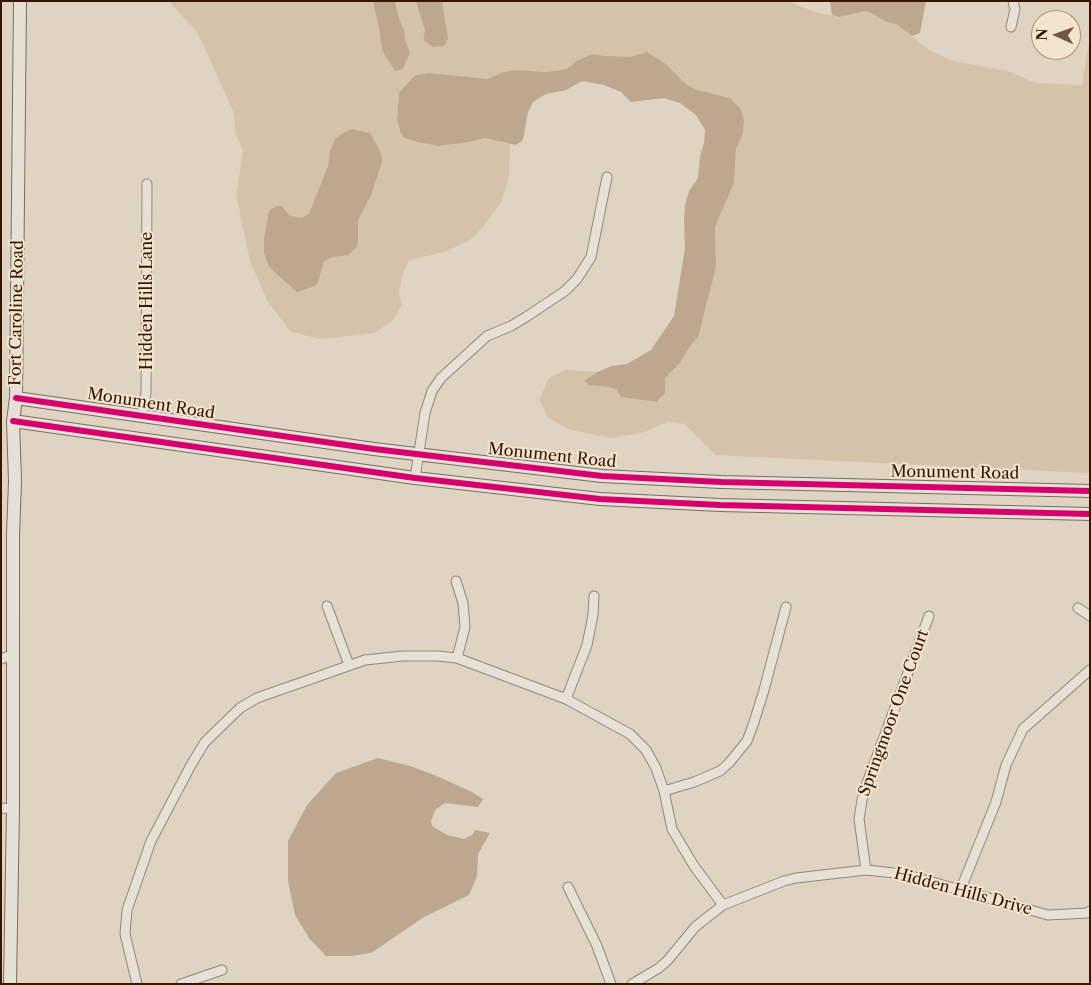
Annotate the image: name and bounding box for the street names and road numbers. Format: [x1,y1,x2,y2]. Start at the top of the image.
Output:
street label: Hidden Hills Lane [137,232,157,370]
street label: Fort Caroline Road [6,240,28,386]
street label: Monument Road [86,384,216,424]
street label: Monument Road [487,440,617,472]
street label: Monument Road [890,462,1020,484]
street label: Springmoor One Court [855,627,933,799]
street label: Hidden Hills Drive [892,864,1034,920]

